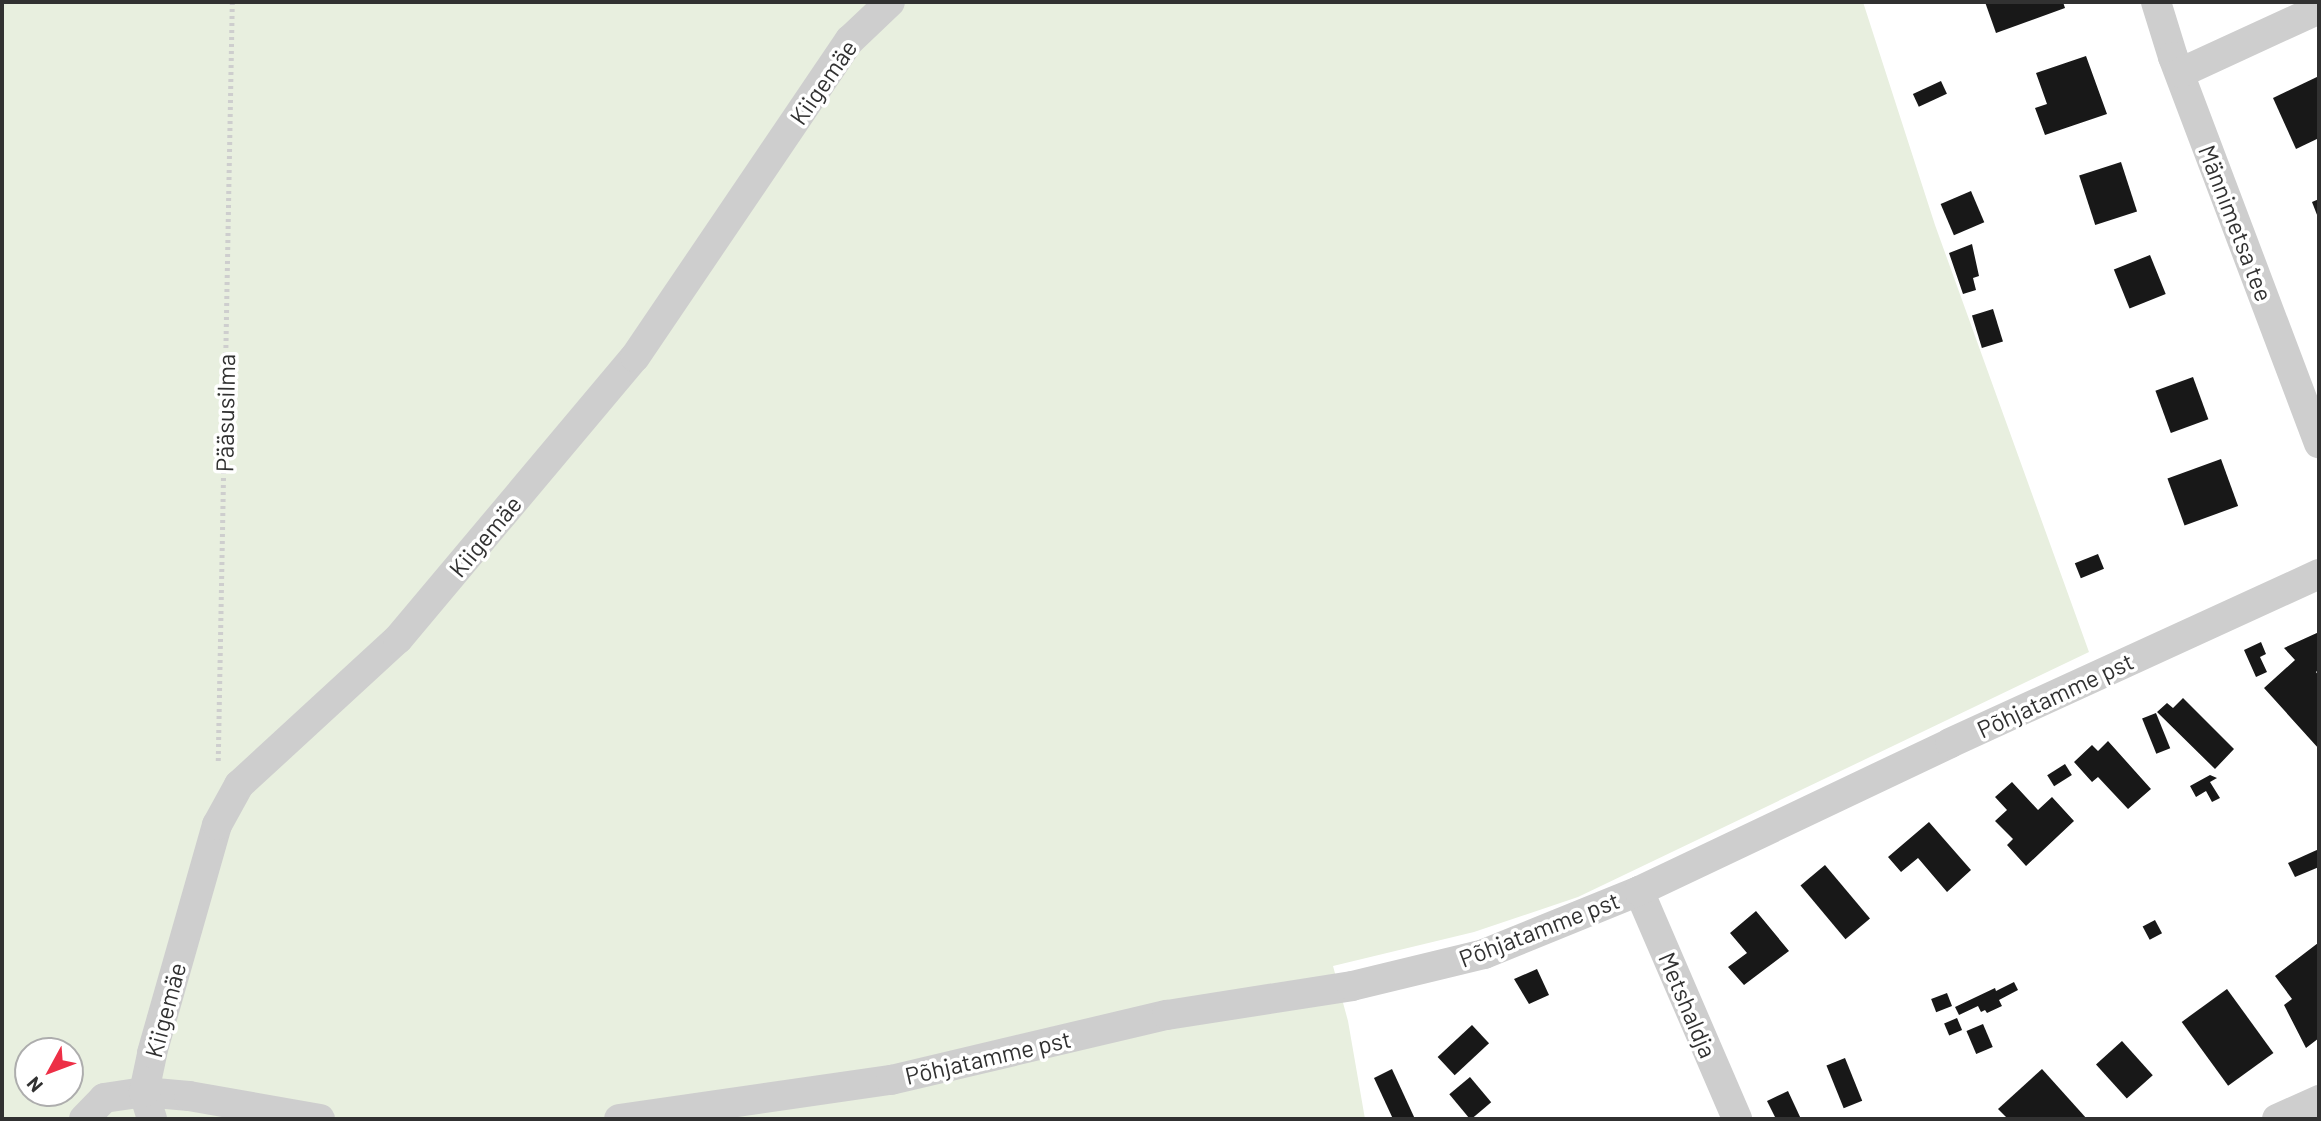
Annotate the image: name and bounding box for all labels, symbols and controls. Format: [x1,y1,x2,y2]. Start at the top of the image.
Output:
street label: Kiigemäe [783,34,863,130]
street label: Männimetsa tee [2193,141,2279,305]
street label: Pääsusilma [210,354,240,472]
street label: Kiigemäe [443,489,527,583]
street label: Põhjatamme pst [1972,646,2138,744]
street label: Põhjatamme pst [1455,885,1623,973]
street label: Metshaldja [1653,948,1723,1062]
street label: Kiigemäe [139,959,191,1061]
street label: Põhjatamme pst [902,1024,1074,1090]
north arrow [14,1037,84,1107]
text: N [21,1072,47,1097]

